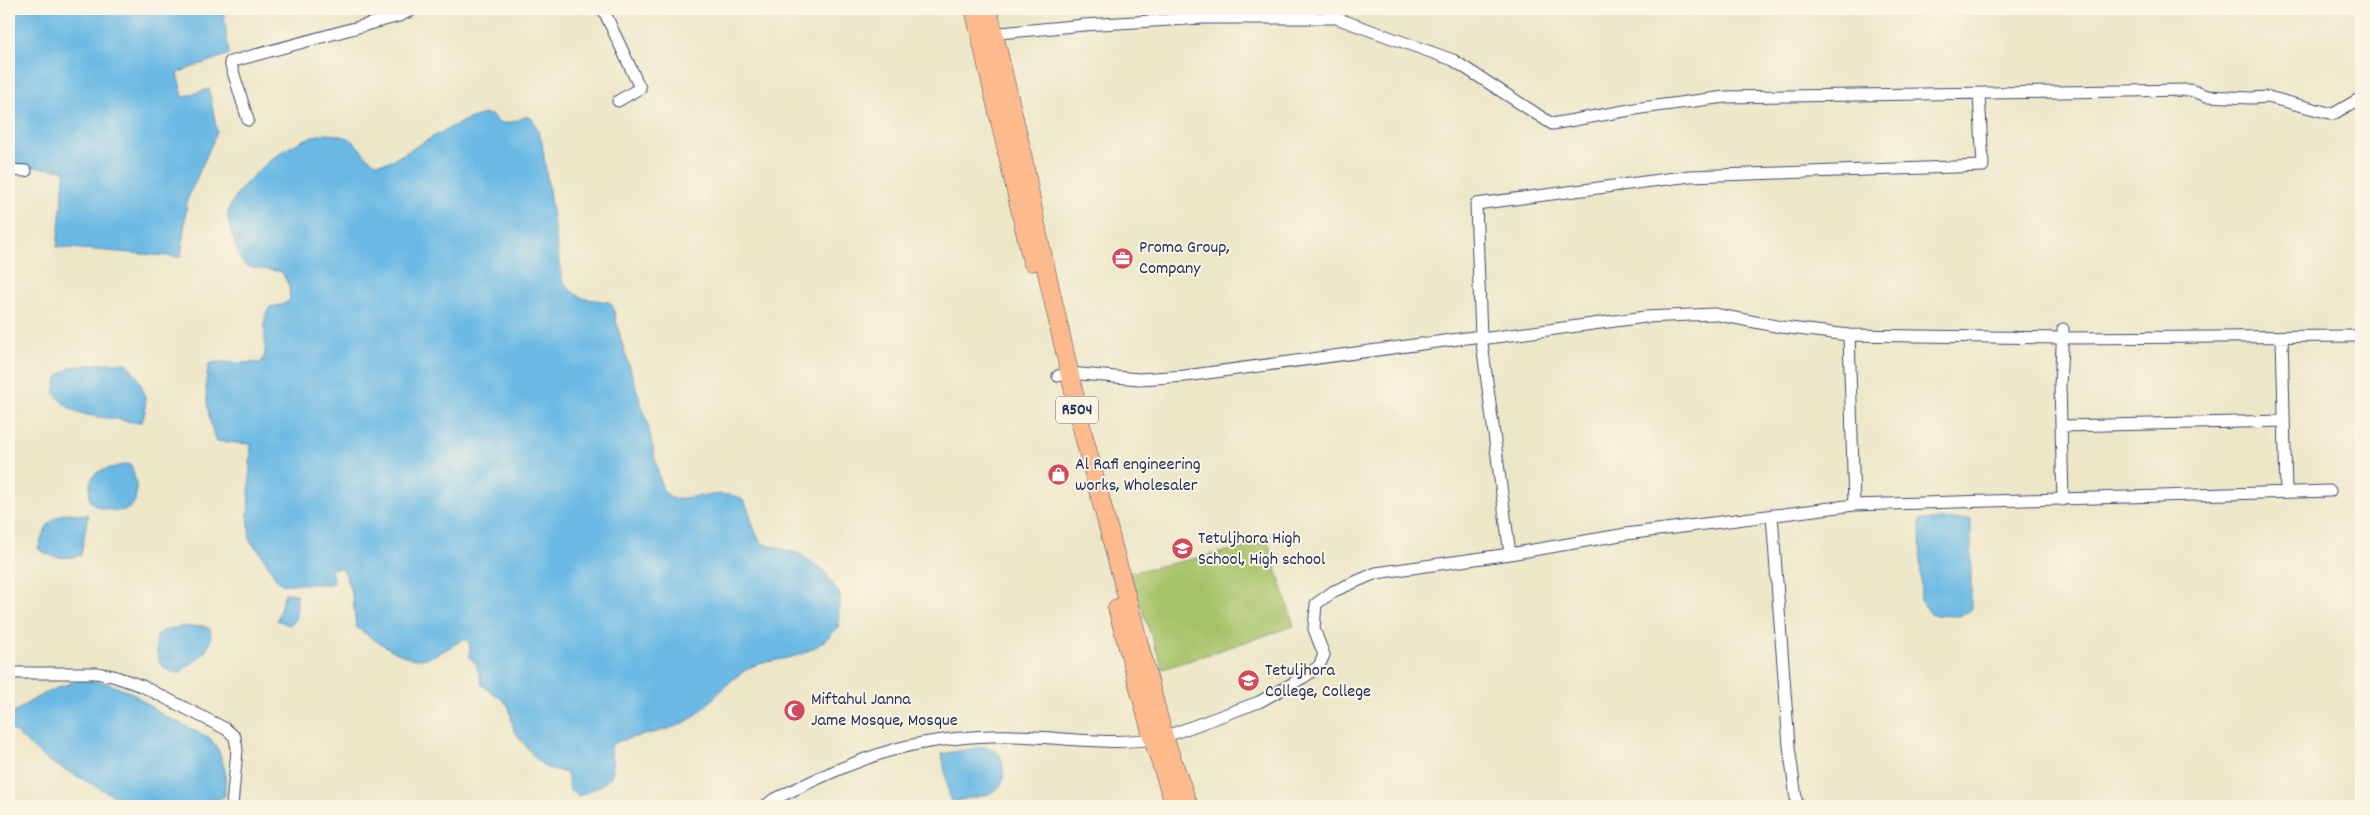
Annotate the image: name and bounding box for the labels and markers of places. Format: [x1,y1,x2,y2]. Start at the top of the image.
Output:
place label: Proma Group, Company [1139,236,1230,282]
office icon: Proma Group, Company [1111,246,1135,270]
place label: Al Rafi engineering works, Wholesaler [1075,453,1201,499]
shop icon: Al Rafi engineering works, Wholesaler [1047,463,1071,487]
place label: Tetuljhora High School, High school [1198,527,1326,573]
school or university icon: Tetuljhora High School, High school [1170,537,1194,561]
place label: Tetuljhora College, College [1265,659,1371,705]
school or university icon: Tetuljhora College, College [1237,669,1261,693]
place label: Miftahul Janna Jame Mosque, Mosque [811,688,958,734]
mosque icon: Miftahul Janna Jame Mosque, Mosque [783,698,807,722]

